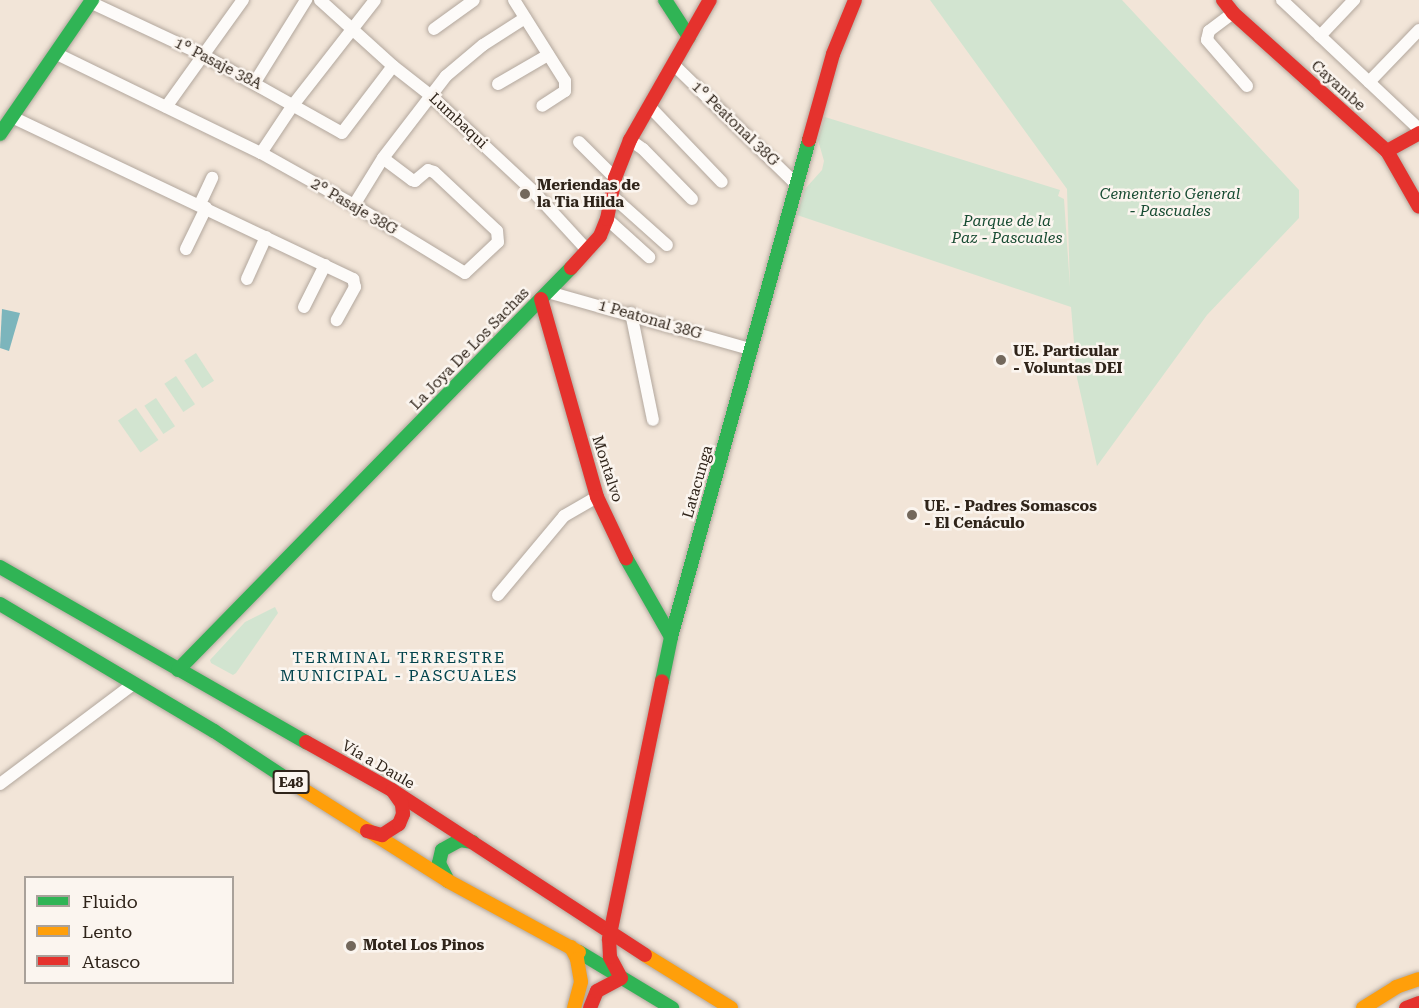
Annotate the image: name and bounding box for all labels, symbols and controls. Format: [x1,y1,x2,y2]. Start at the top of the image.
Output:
street label: 1° Pasaje 38A [171,34,265,94]
street label: Cayambe [1307,57,1369,115]
street label: 1° Peatonal 38G [688,78,782,170]
street label: Lumbaqui [425,89,491,153]
street label: 2° Pasaje 38G [308,175,400,239]
place label: Meriendas de la Tia Hilda [537,176,640,211]
park label: Cementerio General - Pascuales [1100,185,1240,220]
marker: Meriendas de la Tia Hilda [518,187,532,201]
park label: Parque de la Paz - Pascuales [952,212,1062,247]
street label: La Joya De Los Sachas [407,284,533,414]
street label: 1 Peatonal 38G [596,297,704,343]
place label: UE. Particular - Voluntas DEI [1013,342,1122,377]
marker: UE. Particular - Voluntas DEI [994,353,1008,367]
street label: Montalvo [588,433,626,505]
street label: Latacunga [679,444,717,520]
place label: UE. - Padres Somascos - El Cenáculo [924,497,1097,532]
marker: UE. - Padres Somascos - El Cenáculo [905,508,919,522]
district label: TERMINAL TERRESTRE MUNICIPAL - PASCUALES [280,648,518,686]
street label: Vía a Daule [338,737,418,793]
road number: E48 [272,771,310,793]
legend [24,876,234,984]
text: Fluido [82,891,138,912]
text: Lento [82,921,132,942]
place label: Motel Los Pinos [363,937,484,955]
marker: Motel Los Pinos [344,939,358,953]
text: Atasco [82,951,140,972]

